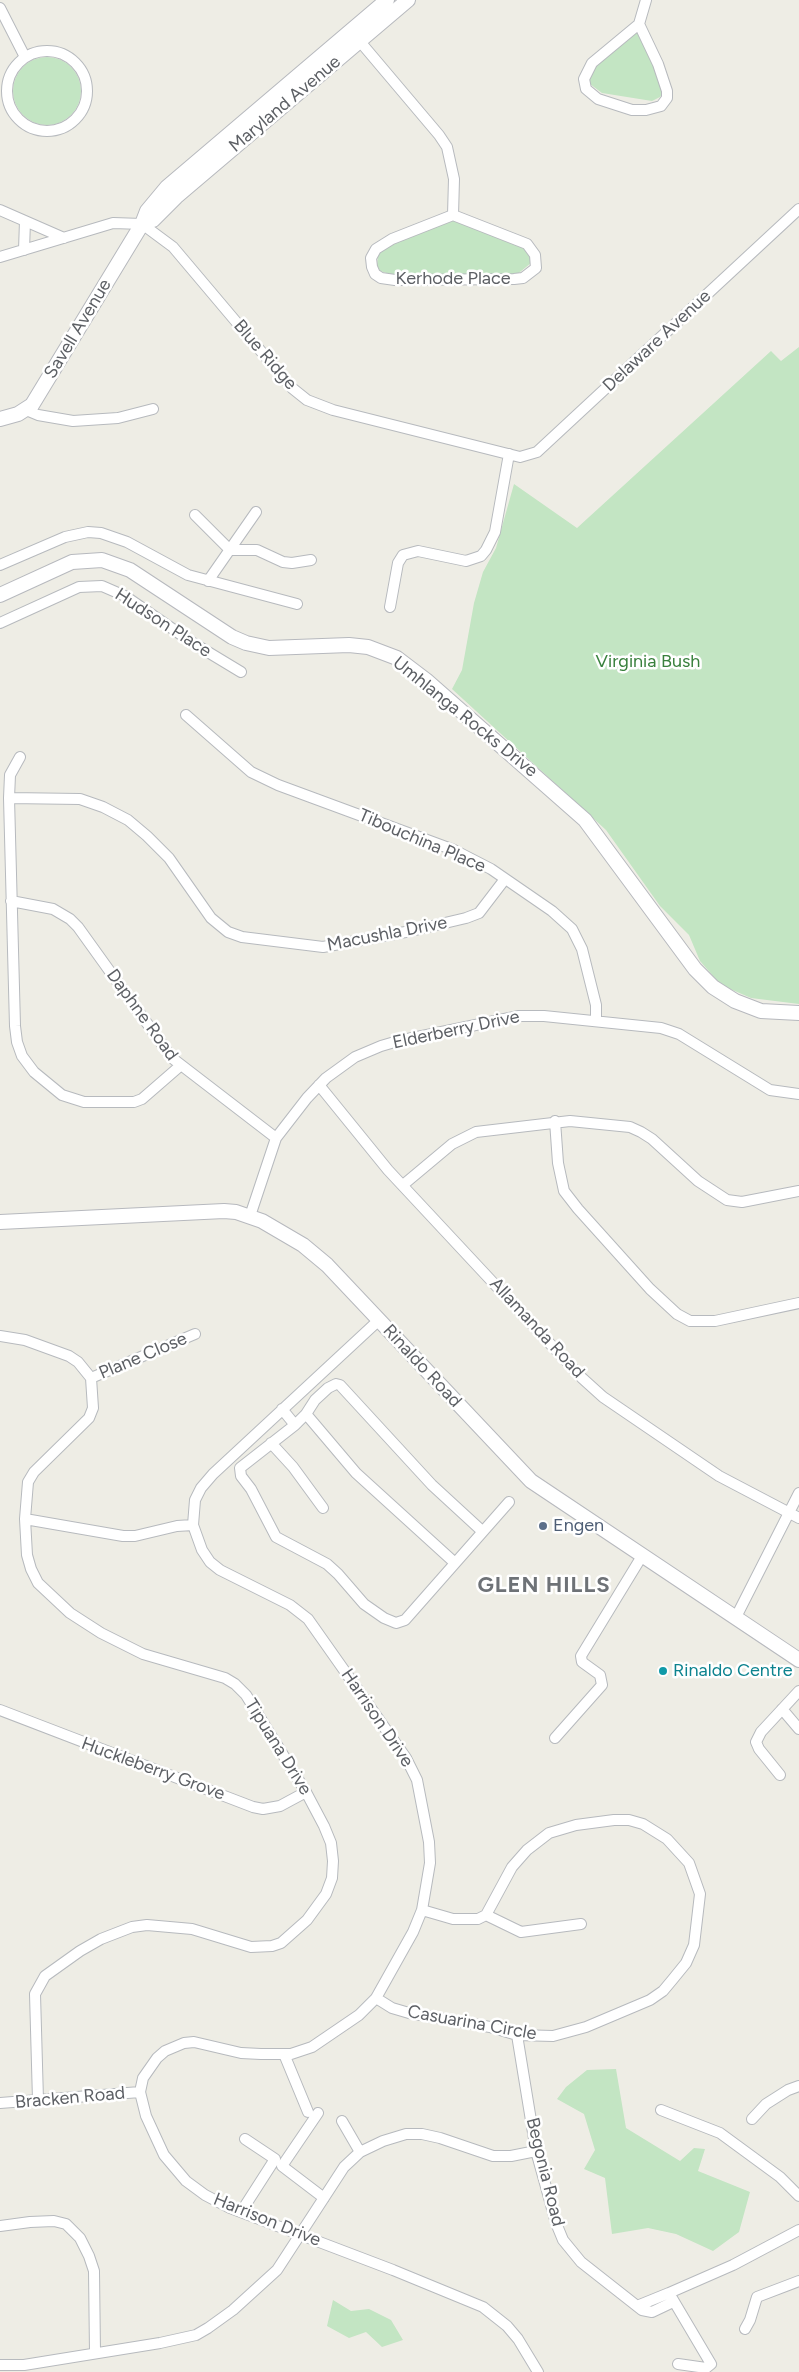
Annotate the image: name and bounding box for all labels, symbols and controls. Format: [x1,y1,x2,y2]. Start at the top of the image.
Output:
street label: Maryland Avenue [225,51,345,157]
street label: Kerhode Place [395,268,511,290]
street label: Savell Avenue [40,275,116,383]
street label: Delaware Avenue [599,286,715,396]
street label: Blue Ridge [229,316,301,394]
street label: Hudson Place [111,584,215,662]
park label: Virginia Bush [596,651,700,673]
street label: Umhlanga Rocks Drive [388,652,542,782]
street label: Tibouchina Place [355,805,489,877]
street label: Macushla Drive [325,912,449,956]
street label: Daphne Road [102,965,182,1065]
street label: Elderberry Drive [391,1006,521,1054]
street label: Allamanda Road [485,1273,589,1383]
street label: Rinaldo Road [378,1320,466,1412]
street label: Plane Close [96,1328,190,1384]
place label: Engen [553,1515,604,1537]
marker: Engen [537,1520,549,1532]
district label: GLEN HILLS [476,1573,612,1599]
place label: Rinaldo Centre [673,1660,793,1682]
street label: Harrison Drive [336,1665,418,1771]
marker: Rinaldo Centre [657,1665,669,1677]
street label: Tipuana Drive [240,1695,316,1799]
street label: Huckleberry Grove [78,1733,228,1805]
street label: Casuarina Circle [406,2001,538,2045]
street label: Bracken Road [14,2082,126,2114]
street label: Begonia Road [521,2115,569,2229]
street label: Harrison Drive [210,2189,324,2251]

